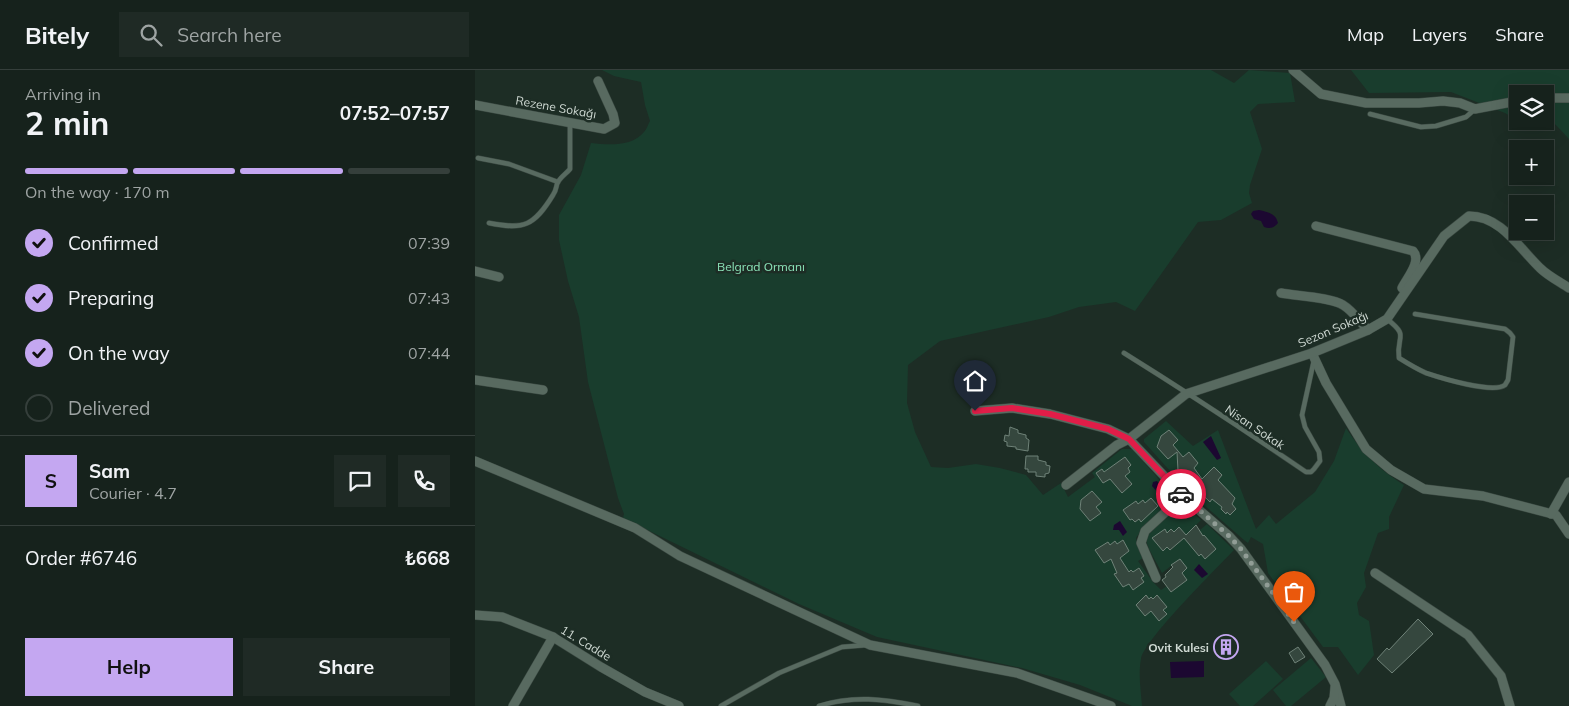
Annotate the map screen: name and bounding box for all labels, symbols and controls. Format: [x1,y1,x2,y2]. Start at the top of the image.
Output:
search box [119,12,469,57]
text: Bitely [25,20,89,50]
icon: search [137,21,165,49]
text: Search here [177,23,282,47]
text: Map [1347,23,1384,46]
text: Layers [1412,23,1467,46]
text: Share [1495,23,1544,46]
text: Arriving in [25,84,101,104]
map controls [1509,85,1554,240]
button: layers [1509,85,1554,130]
street label: Rezene Sokağı [514,93,598,121]
text: 07:52–07:57 [340,101,450,125]
text: 2 min [25,103,109,143]
button: + [1509,140,1554,185]
text: On the way · 170 m [25,182,170,202]
button: − [1509,195,1554,240]
icon: check [25,229,53,257]
text: Confirmed [68,231,159,255]
text: 07:39 [408,233,450,253]
park label: Belgrad Ormanı [717,259,805,274]
icon: check [25,284,53,312]
text: Preparing [68,286,154,310]
text: 07:43 [408,288,450,308]
street label: Sezon Sokağı [1296,307,1370,351]
icon: check [25,339,53,367]
text: On the way [68,341,170,365]
text: 07:44 [408,343,450,363]
pin [954,360,996,411]
icon: home [961,367,989,395]
text: Delivered [68,396,150,420]
street label: Nisan Sokak [1222,401,1288,453]
button: chat [334,455,386,507]
button: phone [398,455,450,507]
text: Sam [89,459,130,483]
text: S [45,469,57,493]
courier [1156,469,1206,519]
icon: car [1167,480,1195,508]
text: Courier · 4.7 [89,483,177,503]
text: Order #6746 [25,546,137,570]
text: ₺668 [404,546,450,570]
pin [1273,571,1315,622]
icon: bag [1280,578,1308,606]
street label: 11. Cadde [558,622,614,664]
building icon: Ovit Kulesi [1213,634,1239,660]
button: Help [25,638,233,696]
button: Share [243,638,450,696]
place label: Ovit Kulesi [1148,640,1209,655]

